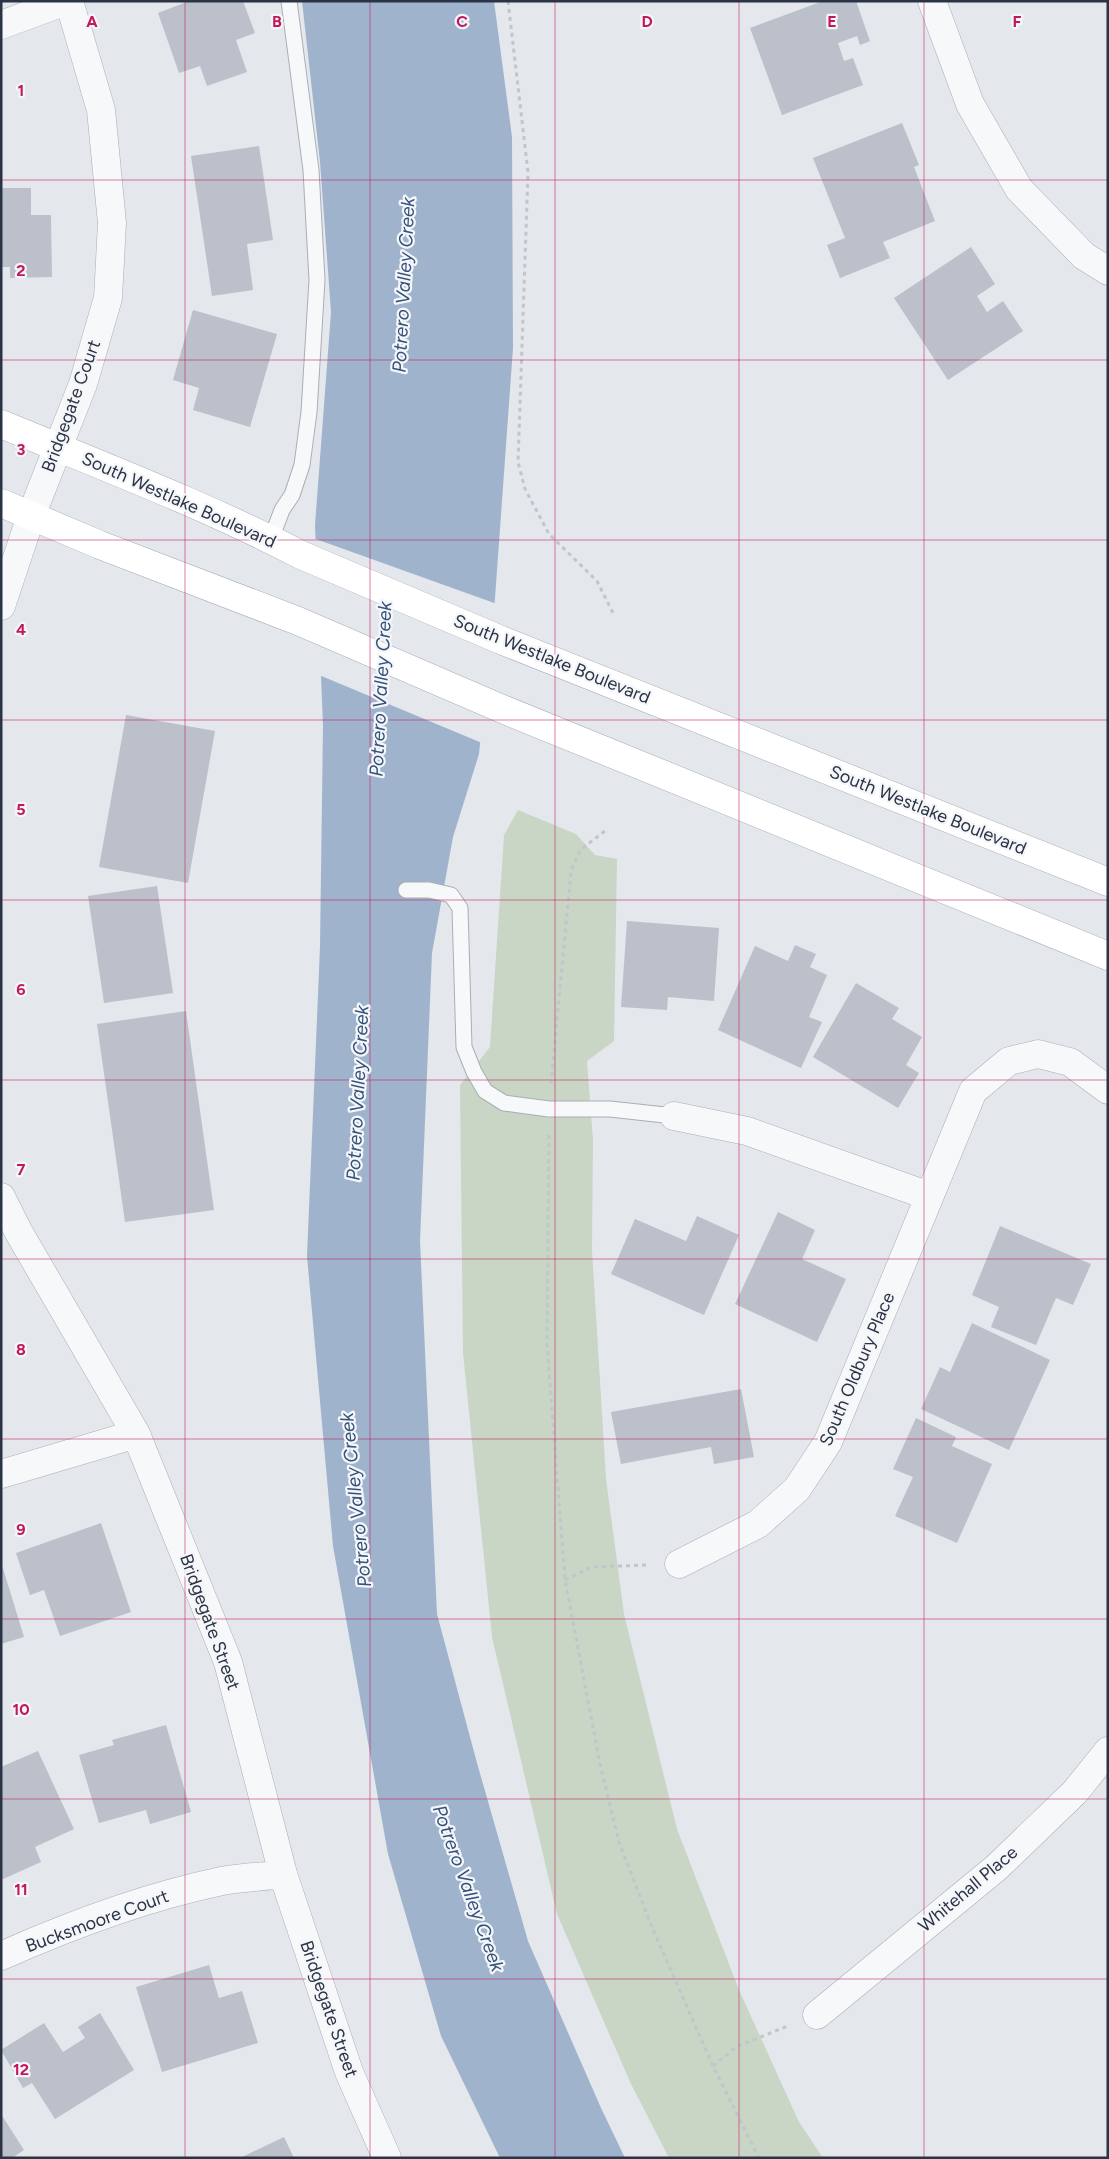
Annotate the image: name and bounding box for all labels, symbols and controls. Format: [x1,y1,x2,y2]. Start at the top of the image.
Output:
text: A [86,12,98,31]
text: B [272,12,282,31]
text: C [456,12,468,31]
text: D [641,12,653,31]
text: E [827,12,837,31]
text: F [1013,12,1022,31]
text: 1 [18,81,24,100]
water label: Potrero Valley Creek [387,196,420,373]
text: 2 [16,261,26,280]
street label: Bridgegate Court [37,337,105,475]
text: 3 [17,440,26,459]
street label: South Westlake Boulevard [78,447,280,553]
water label: Potrero Valley Creek [364,600,397,777]
street label: South Westlake Boulevard [450,609,654,709]
text: 4 [16,620,26,639]
street label: South Westlake Boulevard [826,760,1030,860]
text: 5 [16,800,26,819]
text: 6 [16,980,26,999]
water label: Potrero Valley Creek [341,1004,374,1181]
text: 7 [17,1160,26,1179]
street label: South Oldbury Place [815,1289,899,1449]
text: 8 [16,1340,26,1359]
water label: Potrero Valley Creek [335,1411,376,1588]
text: 9 [16,1520,26,1539]
street label: Bridgegate Street [175,1551,245,1693]
text: 10 [12,1700,30,1719]
water label: Potrero Valley Creek [428,1802,510,1975]
street label: Whitehall Place [914,1841,1022,1937]
text: 11 [14,1880,28,1899]
street label: Bucksmoore Court [22,1885,172,1957]
street label: Bridgegate Street [295,1938,363,2081]
text: 12 [13,2060,29,2079]

